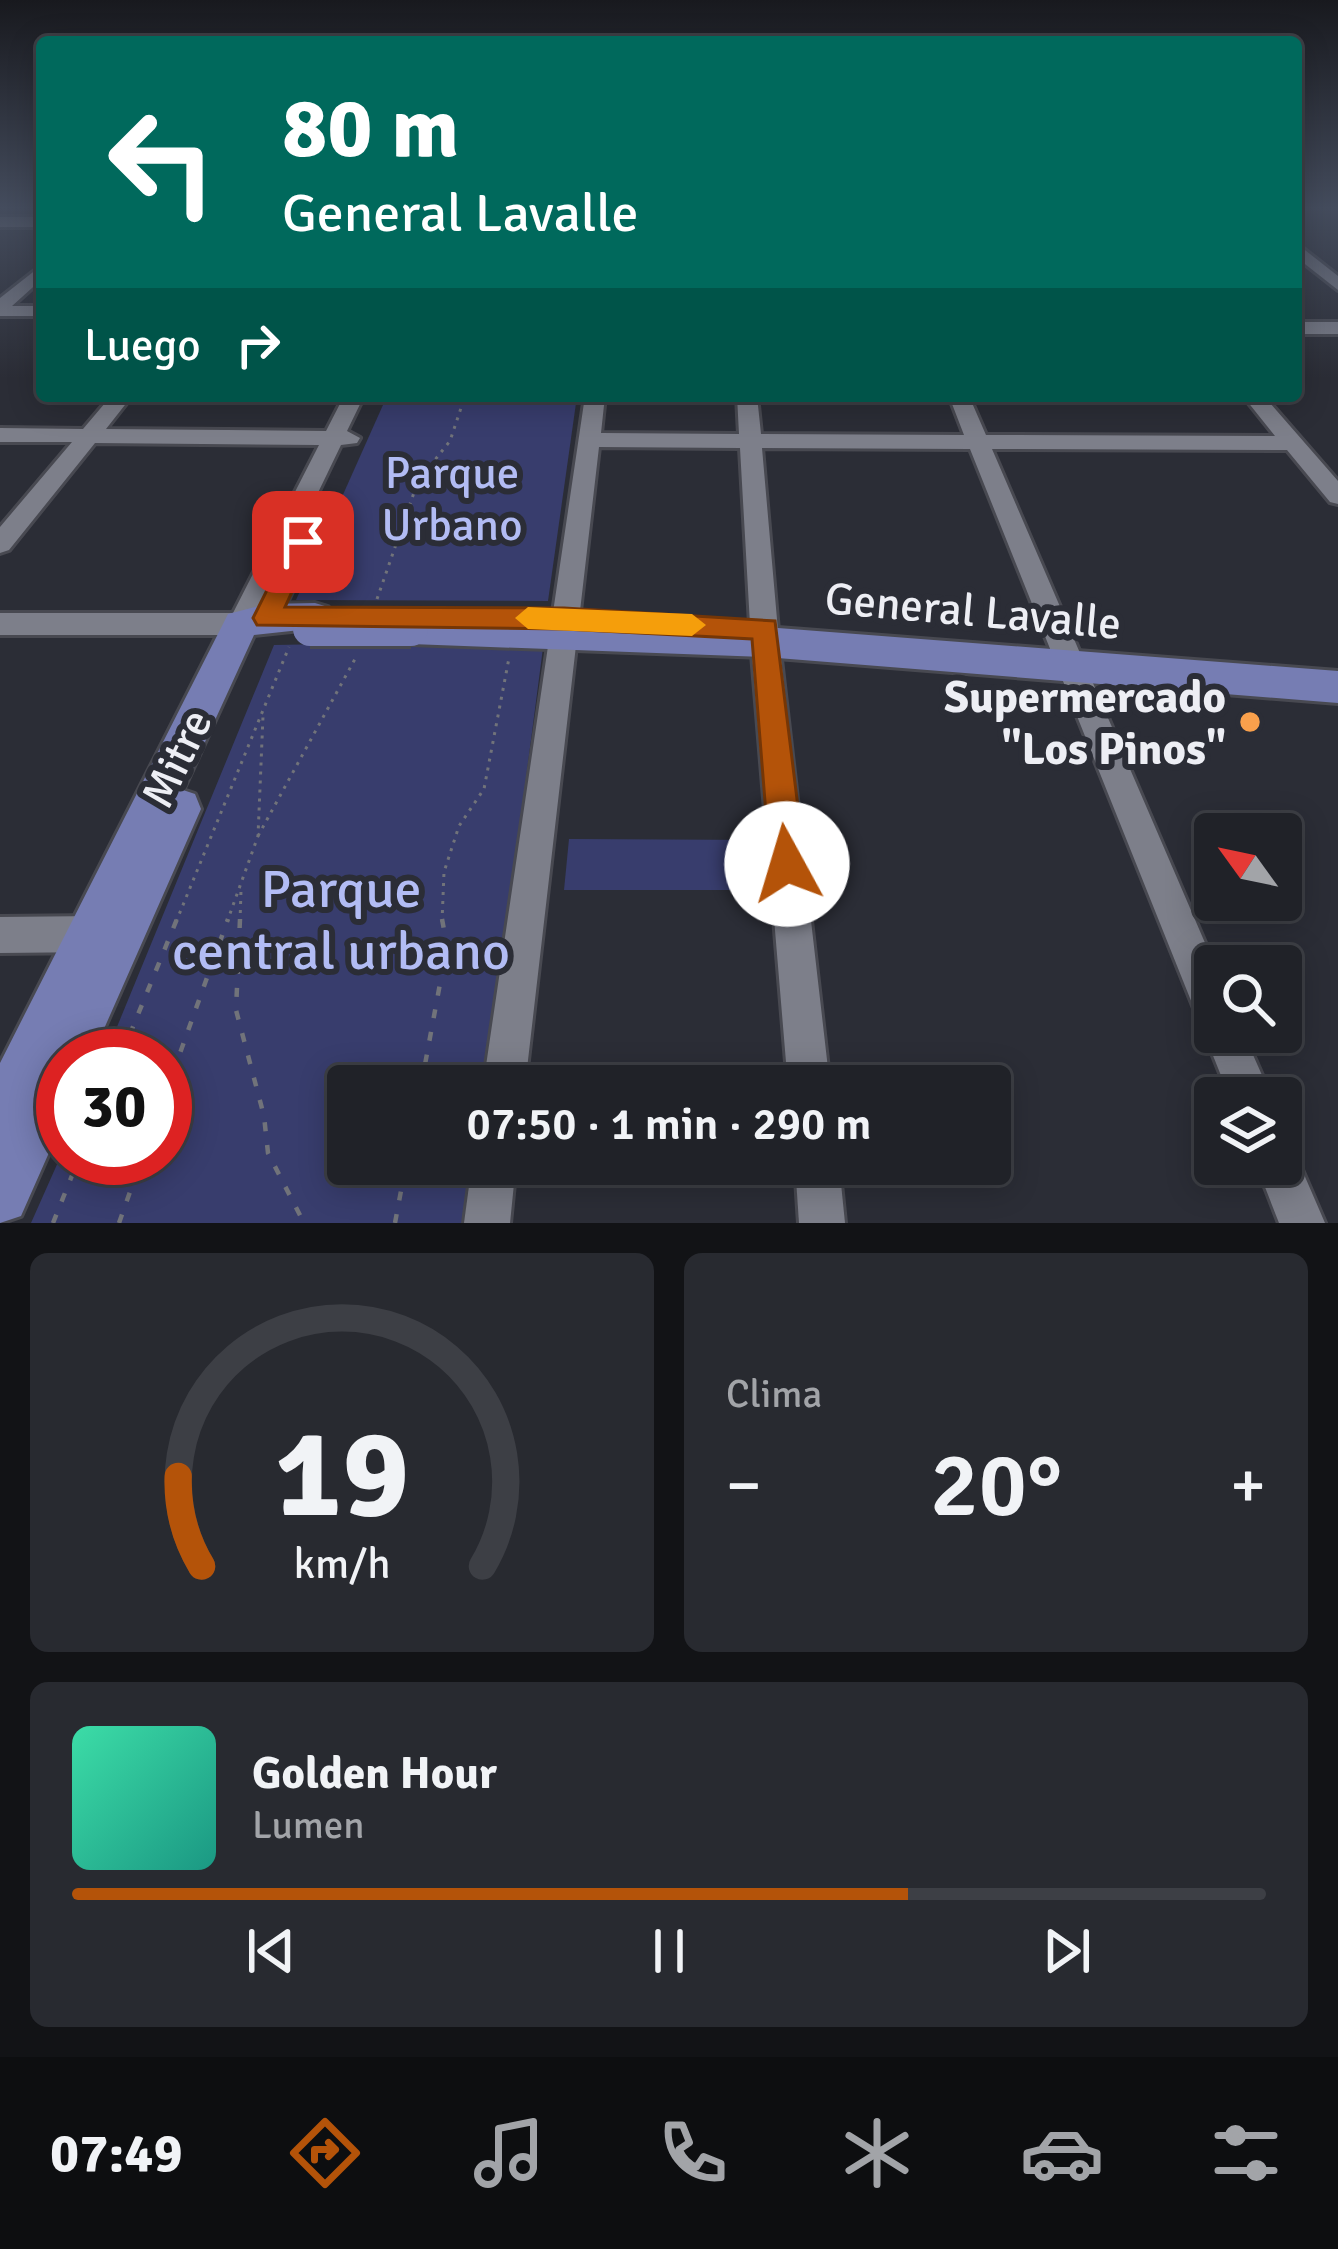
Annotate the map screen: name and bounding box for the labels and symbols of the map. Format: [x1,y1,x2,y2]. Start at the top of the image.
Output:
park label: Parque Urbano [381,446,523,553]
pin [252,491,354,593]
street label: General Lavalle [822,571,1123,652]
place label: Supermercado "Los Pinos" [944,670,1226,777]
street label: Mitre [130,701,224,817]
marker: Supermercado "Los Pinos" [1237,709,1263,735]
position arrow [724,801,850,927]
north arrow [1194,813,1302,921]
park label: Parque central urbano [172,856,510,985]
speed limit sign: 30 [36,1029,192,1185]

